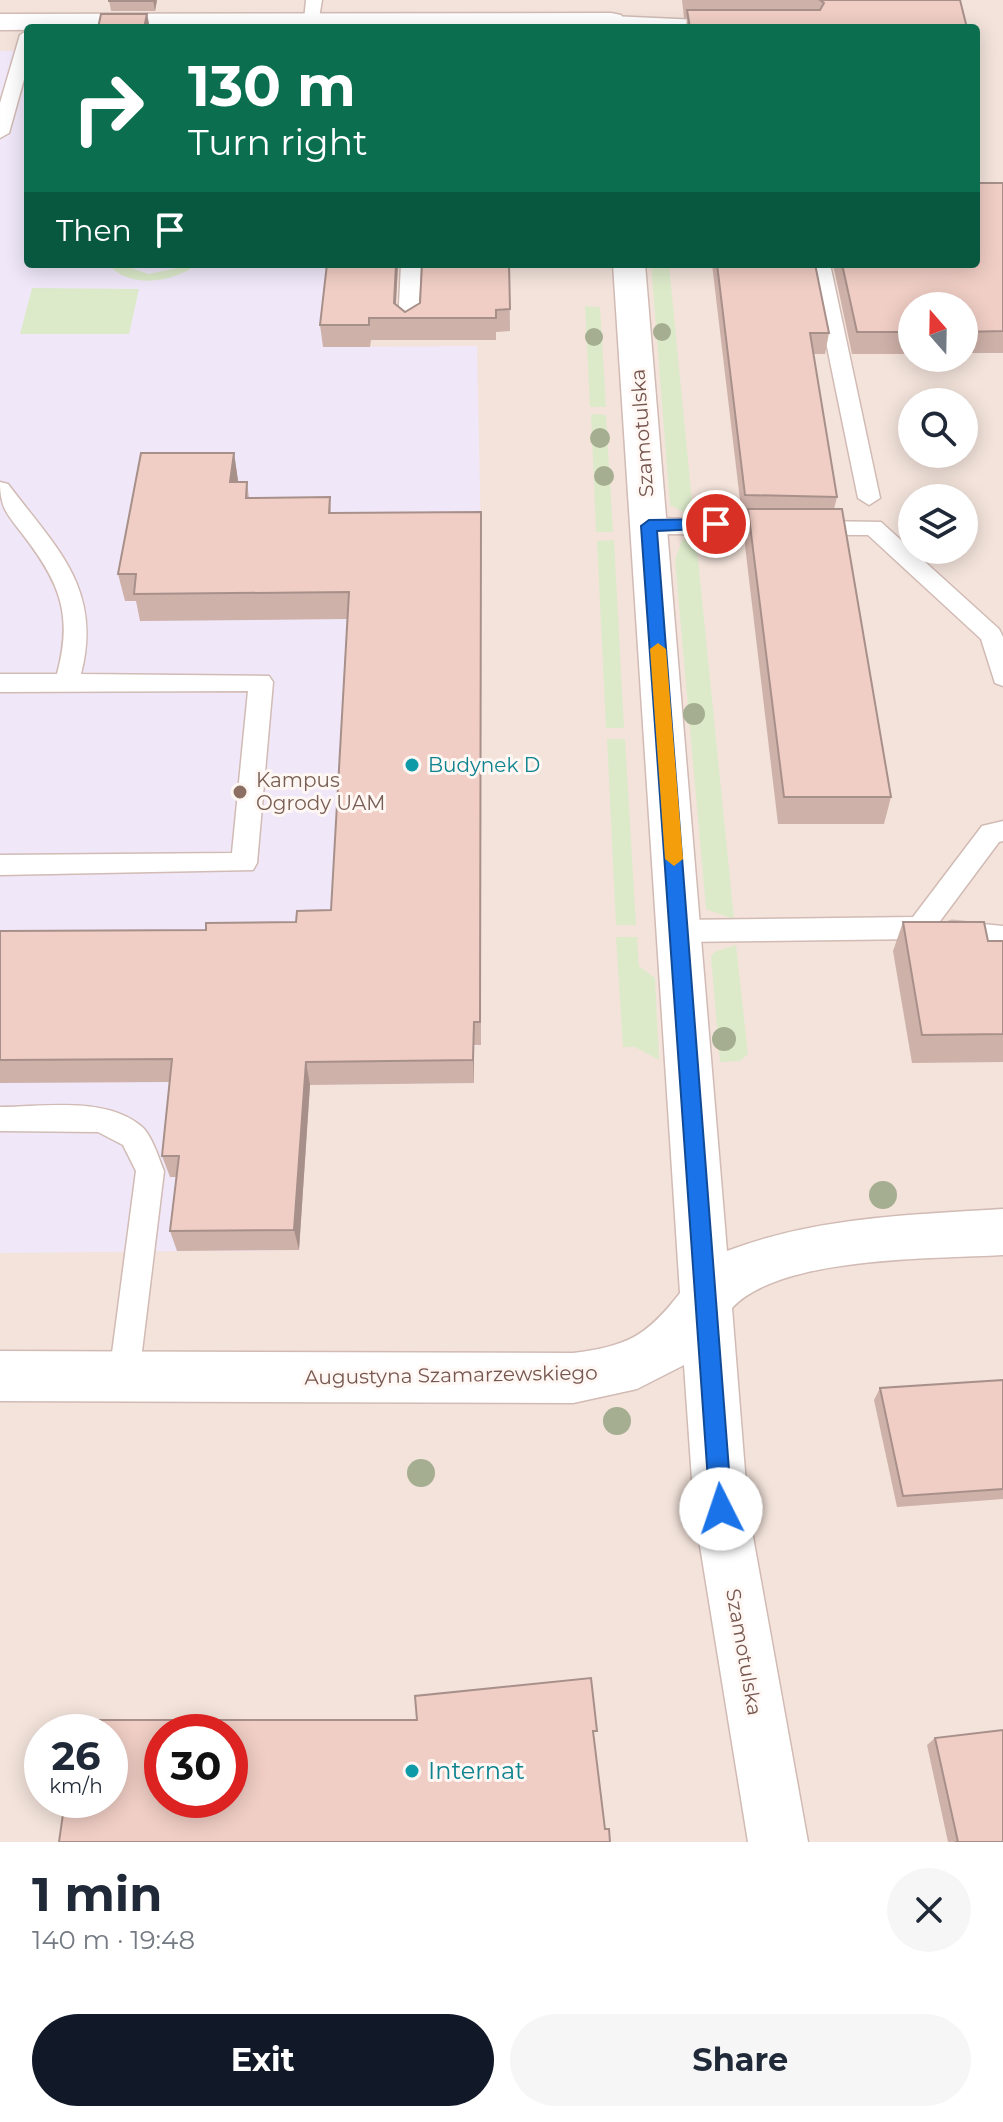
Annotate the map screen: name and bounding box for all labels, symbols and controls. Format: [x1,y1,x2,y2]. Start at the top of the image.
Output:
text: 130 m [188,52,356,120]
icon: right [56,56,160,160]
text: Turn right [188,120,368,164]
icon: arrive [148,208,192,252]
text: Then [56,212,132,249]
north arrow [898,292,978,372]
map controls [898,292,978,564]
street label: Szamotulska [626,368,658,498]
button: search [898,388,978,468]
button: layers [898,484,978,564]
pin [682,490,750,558]
icon: arrive [694,502,738,546]
place label: Budynek D [428,753,540,777]
marker: Budynek D [403,756,421,774]
place label: Kampus Ogrody UAM [256,768,385,815]
marker: Kampus Ogrody UAM [231,783,249,801]
street label: Augustyna Szamarzewskiego [304,1360,598,1390]
position arrow [679,1467,763,1551]
street label: Szamotulska [721,1587,767,1717]
speed limit sign: 30 [144,1714,248,1818]
text: 26 [51,1731,101,1780]
place label: Internat [428,1756,525,1785]
marker: Internat [403,1762,421,1780]
text: km/h [49,1774,103,1798]
text: 1 min [32,1865,162,1923]
button: close [887,1868,971,1952]
text: 140 m · 19:48 [32,1924,195,1956]
button: Exit [32,2014,494,2106]
button: Share [510,2014,971,2106]

